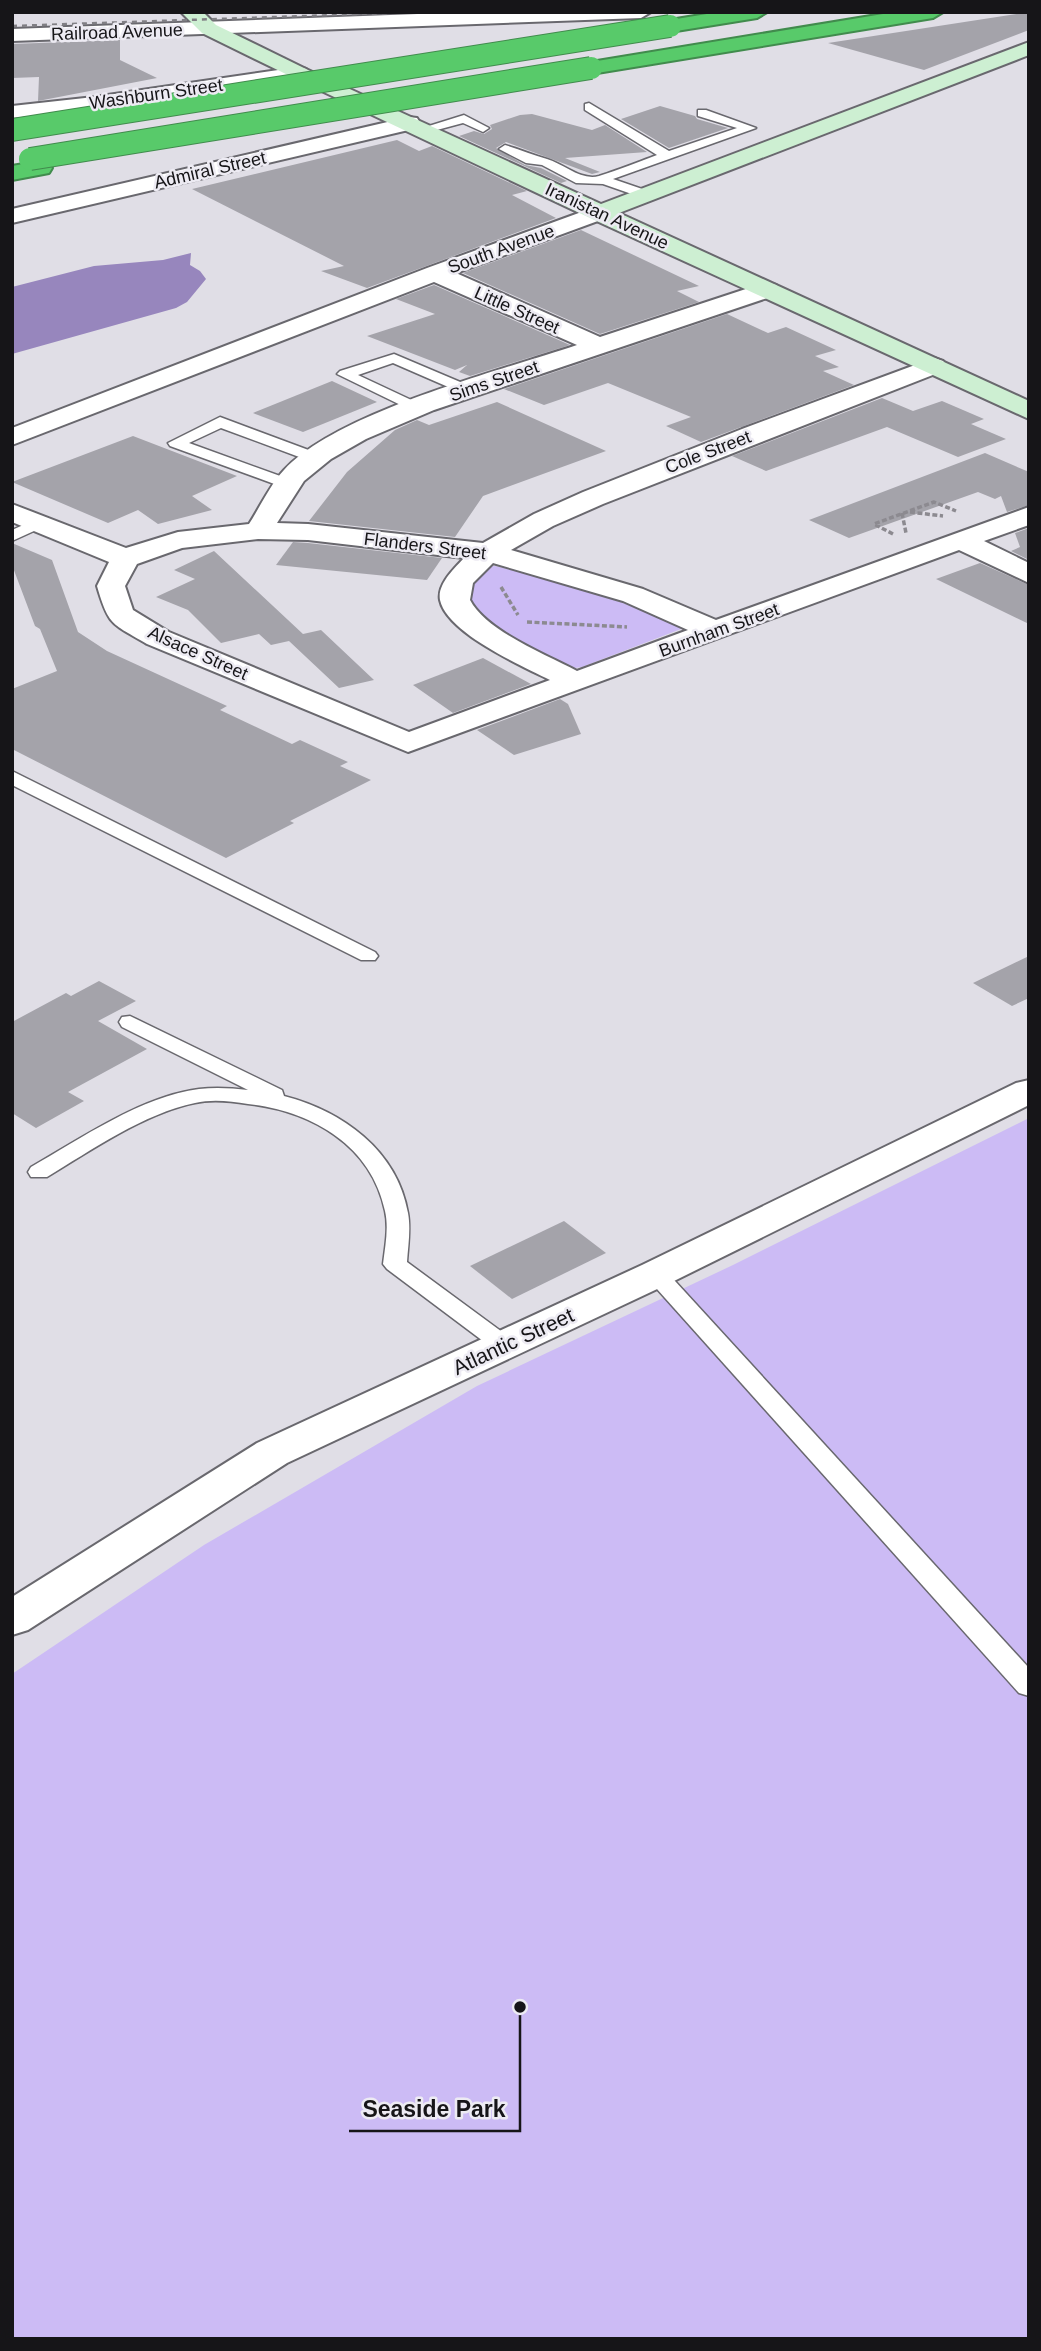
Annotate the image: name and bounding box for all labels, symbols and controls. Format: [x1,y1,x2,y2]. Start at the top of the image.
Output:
street label: Railroad Avenue [51,20,183,44]
street label: Washburn Street [88,75,224,113]
street label: Admiral Street [152,147,268,193]
street label: Iranistan Avenue [542,179,672,253]
street label: South Avenue [445,220,557,278]
street label: Little Street [471,282,563,338]
street label: Sims Street [447,356,541,406]
street label: Cole Street [662,427,754,477]
street label: Flanders Street [363,529,487,563]
street label: Burnham Street [656,599,782,661]
street label: Alsace Street [145,622,251,684]
street label: Atlantic Street [449,1303,577,1379]
callout: Seaside Park [349,2087,520,2131]
text: Seaside Park [362,2096,506,2122]

